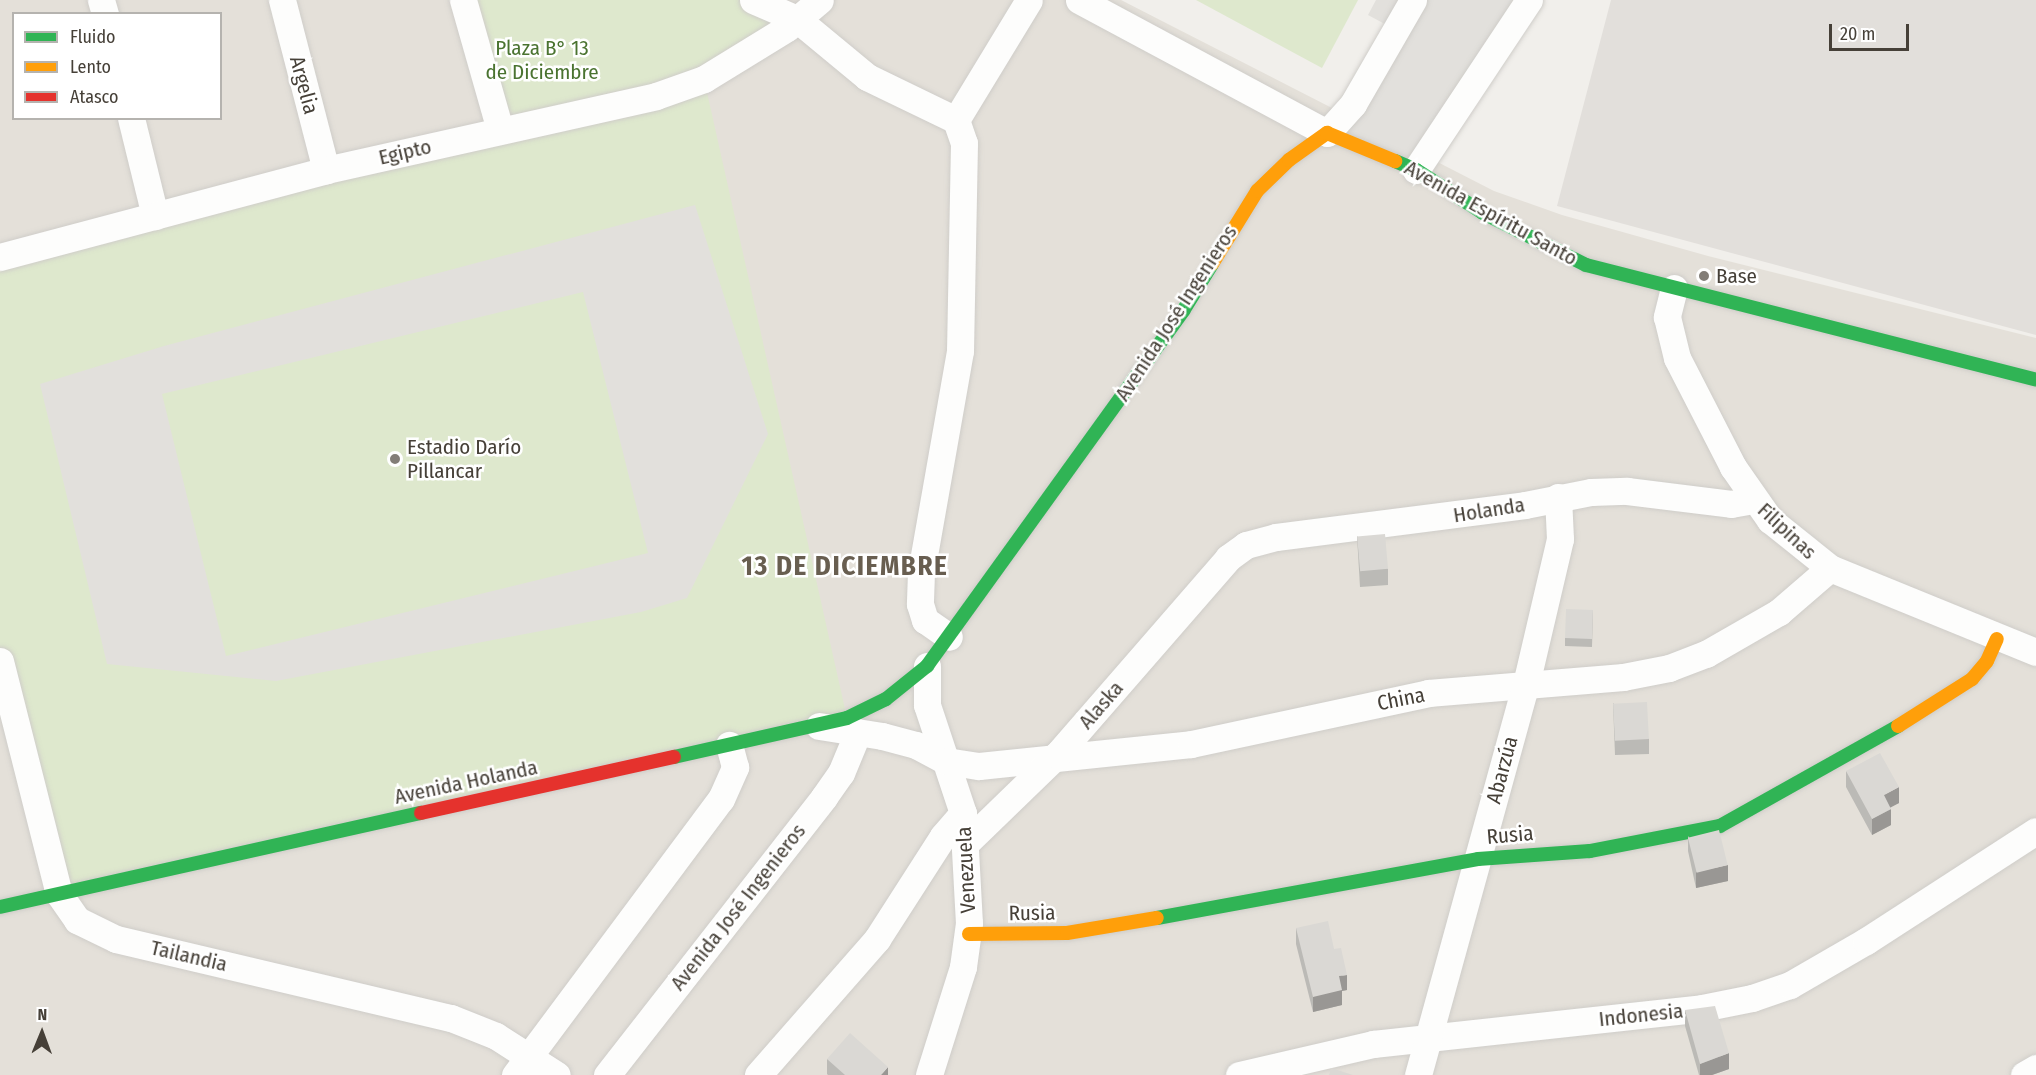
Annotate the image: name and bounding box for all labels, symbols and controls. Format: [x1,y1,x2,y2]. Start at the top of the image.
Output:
legend [12,12,222,120]
scale bar [1832,12,1912,50]
text: 20 m [1840,23,1875,45]
text: Fluido [70,26,116,48]
park label: Plaza B° 13 de Diciembre [485,35,599,85]
street label: Argelia [284,53,324,117]
text: Lento [70,56,111,78]
text: Atasco [70,86,118,108]
street label: Egipto [376,134,434,170]
street label: Avenida Espíritu Santo [1400,155,1582,271]
street label: Avenida José Ingenieros [1110,220,1242,406]
place label: Base [1716,263,1757,289]
marker: Base [1697,269,1711,283]
place label: Estadio Darío Pillancar [407,434,521,484]
marker: Estadio Darío Pillancar [388,452,402,466]
street label: Holanda [1451,492,1527,528]
street label: Filipinas [1752,497,1822,565]
district label: 13 DE DICIEMBRE [742,551,948,583]
street label: Alaska [1073,676,1129,734]
street label: China [1375,682,1427,716]
street label: Abarzúa [1481,733,1523,807]
street label: Avenida Holanda [392,755,540,809]
street label: Avenida José Ingenieros [665,819,811,995]
street label: Rusia [1486,820,1534,850]
street label: Venezuela [951,826,981,914]
street label: Rusia [1008,900,1056,926]
street label: Tailandia [148,935,230,977]
street label: Indonesia [1597,998,1685,1032]
north arrow [12,1003,72,1063]
text: N [37,1005,47,1024]

